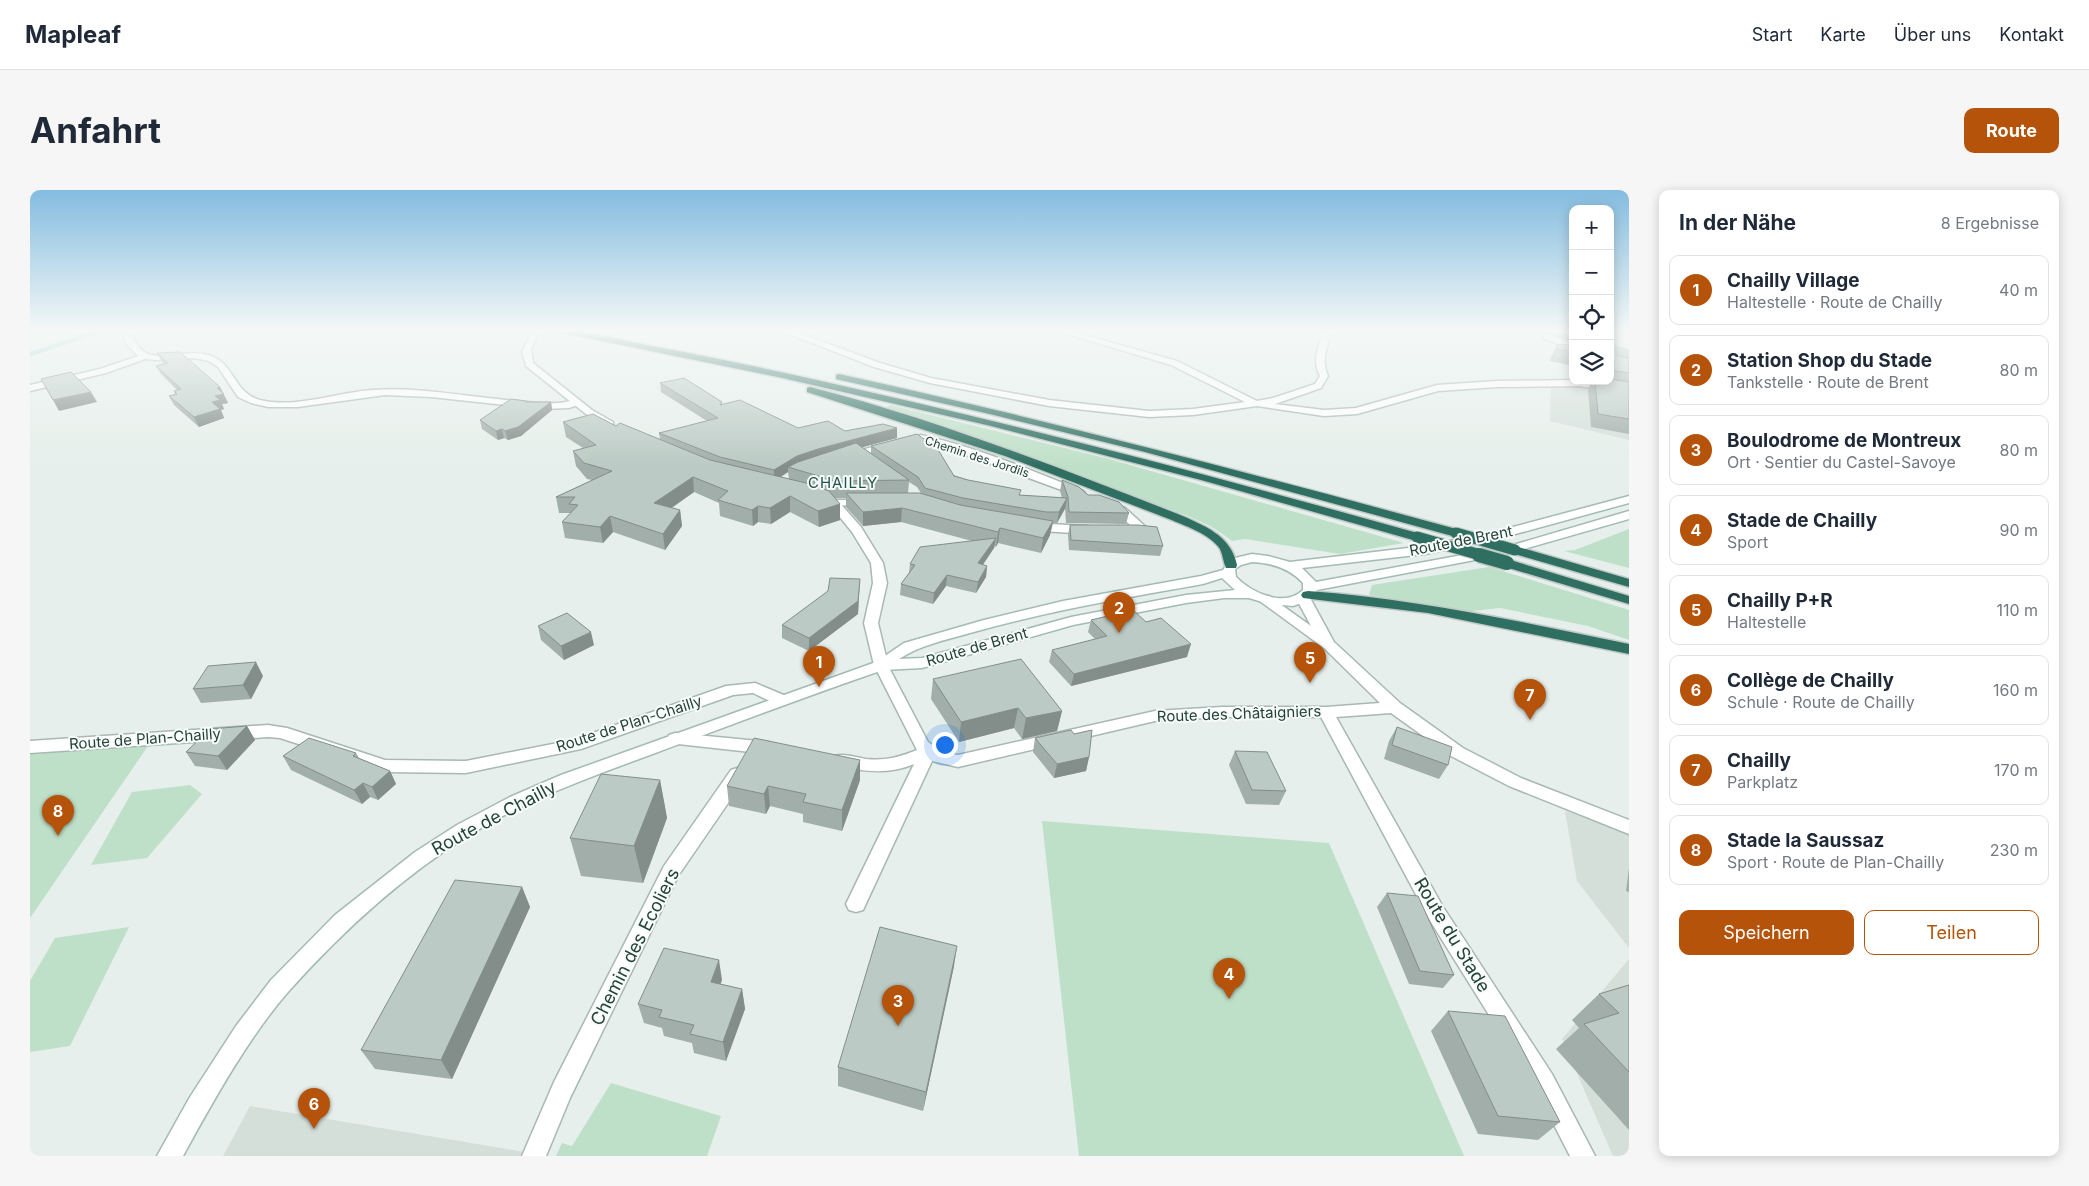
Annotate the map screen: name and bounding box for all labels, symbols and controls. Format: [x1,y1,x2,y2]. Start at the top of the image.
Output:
text: Mapleaf [25,20,121,49]
text: Start [1752,24,1792,45]
text: Karte [1820,24,1866,45]
text: Über uns [1894,24,1971,45]
text: Kontakt [1999,24,2064,45]
button: Route [1964,108,2059,153]
text: Anfahrt [30,109,161,151]
map controls [1569,205,1614,385]
button: + [1569,205,1614,250]
text: In der Nähe [1679,210,1796,235]
text: 8 Ergebnisse [1941,213,2039,233]
button: − [1569,250,1614,295]
text: Chailly Village [1727,269,1859,292]
text: 1 [1693,280,1699,300]
text: 40 m [1999,280,2038,300]
text: Haltestelle · Route de Chailly [1727,292,1942,312]
button: locate [1569,295,1614,340]
button: layers [1569,340,1614,385]
text: Station Shop du Stade [1727,349,1932,372]
text: 2 [1691,360,1701,380]
text: 80 m [1999,360,2038,380]
text: Tankstelle · Route de Brent [1727,372,1929,392]
text: Boulodrome de Montreux [1727,429,1961,452]
street label: Chemin des Jordils [923,433,1031,480]
text: 3 [1691,440,1701,460]
text: 80 m [1999,440,2038,460]
text: Ort · Sentier du Castel-Savoye [1727,452,1956,472]
district label: CHAILLY [808,473,878,492]
text: Stade de Chailly [1727,509,1877,532]
text: 4 [1691,520,1701,540]
text: 90 m [1999,520,2038,540]
street label: Route de Brent [1408,521,1514,560]
text: Sport [1727,532,1768,552]
text: Chailly P+R [1727,589,1833,612]
pin: 2 [1103,592,1135,633]
text: 5 [1691,600,1701,620]
text: 110 m [1996,600,2038,620]
text: Haltestelle [1727,612,1806,632]
street label: Route de Brent [924,623,1030,670]
pin: 5 [1294,642,1326,683]
pin: 1 [803,646,835,687]
text: Collège de Chailly [1727,669,1894,692]
pin: 7 [1514,679,1546,720]
text: 6 [1691,680,1701,700]
text: 160 m [1993,680,2038,700]
street label: Route de Plan-Chailly [554,691,705,756]
text: Schule · Route de Chailly [1727,692,1915,712]
street label: Route des Châtaigniers [1157,701,1322,726]
street label: Route de Plan-Chailly [68,724,222,753]
your location [932,732,958,758]
text: Chailly [1727,749,1791,772]
text: 7 [1691,760,1701,780]
text: 170 m [1994,760,2038,780]
text: Parkplatz [1727,772,1798,792]
street label: Route de Chailly [428,776,560,859]
pin: 8 [42,795,74,836]
text: Stade la Saussaz [1727,829,1885,852]
text: 8 [1691,840,1701,860]
text: 230 m [1990,840,2038,860]
text: Sport · Route de Plan-Chailly [1727,852,1944,872]
street label: Chemin des Ecoliers [586,865,683,1029]
street label: Route du Stade [1410,874,1495,996]
button: Speichern [1679,910,1854,955]
button: Teilen [1864,910,2039,955]
pin: 4 [1213,958,1245,999]
pin: 3 [882,985,914,1026]
pin: 6 [298,1088,330,1129]

